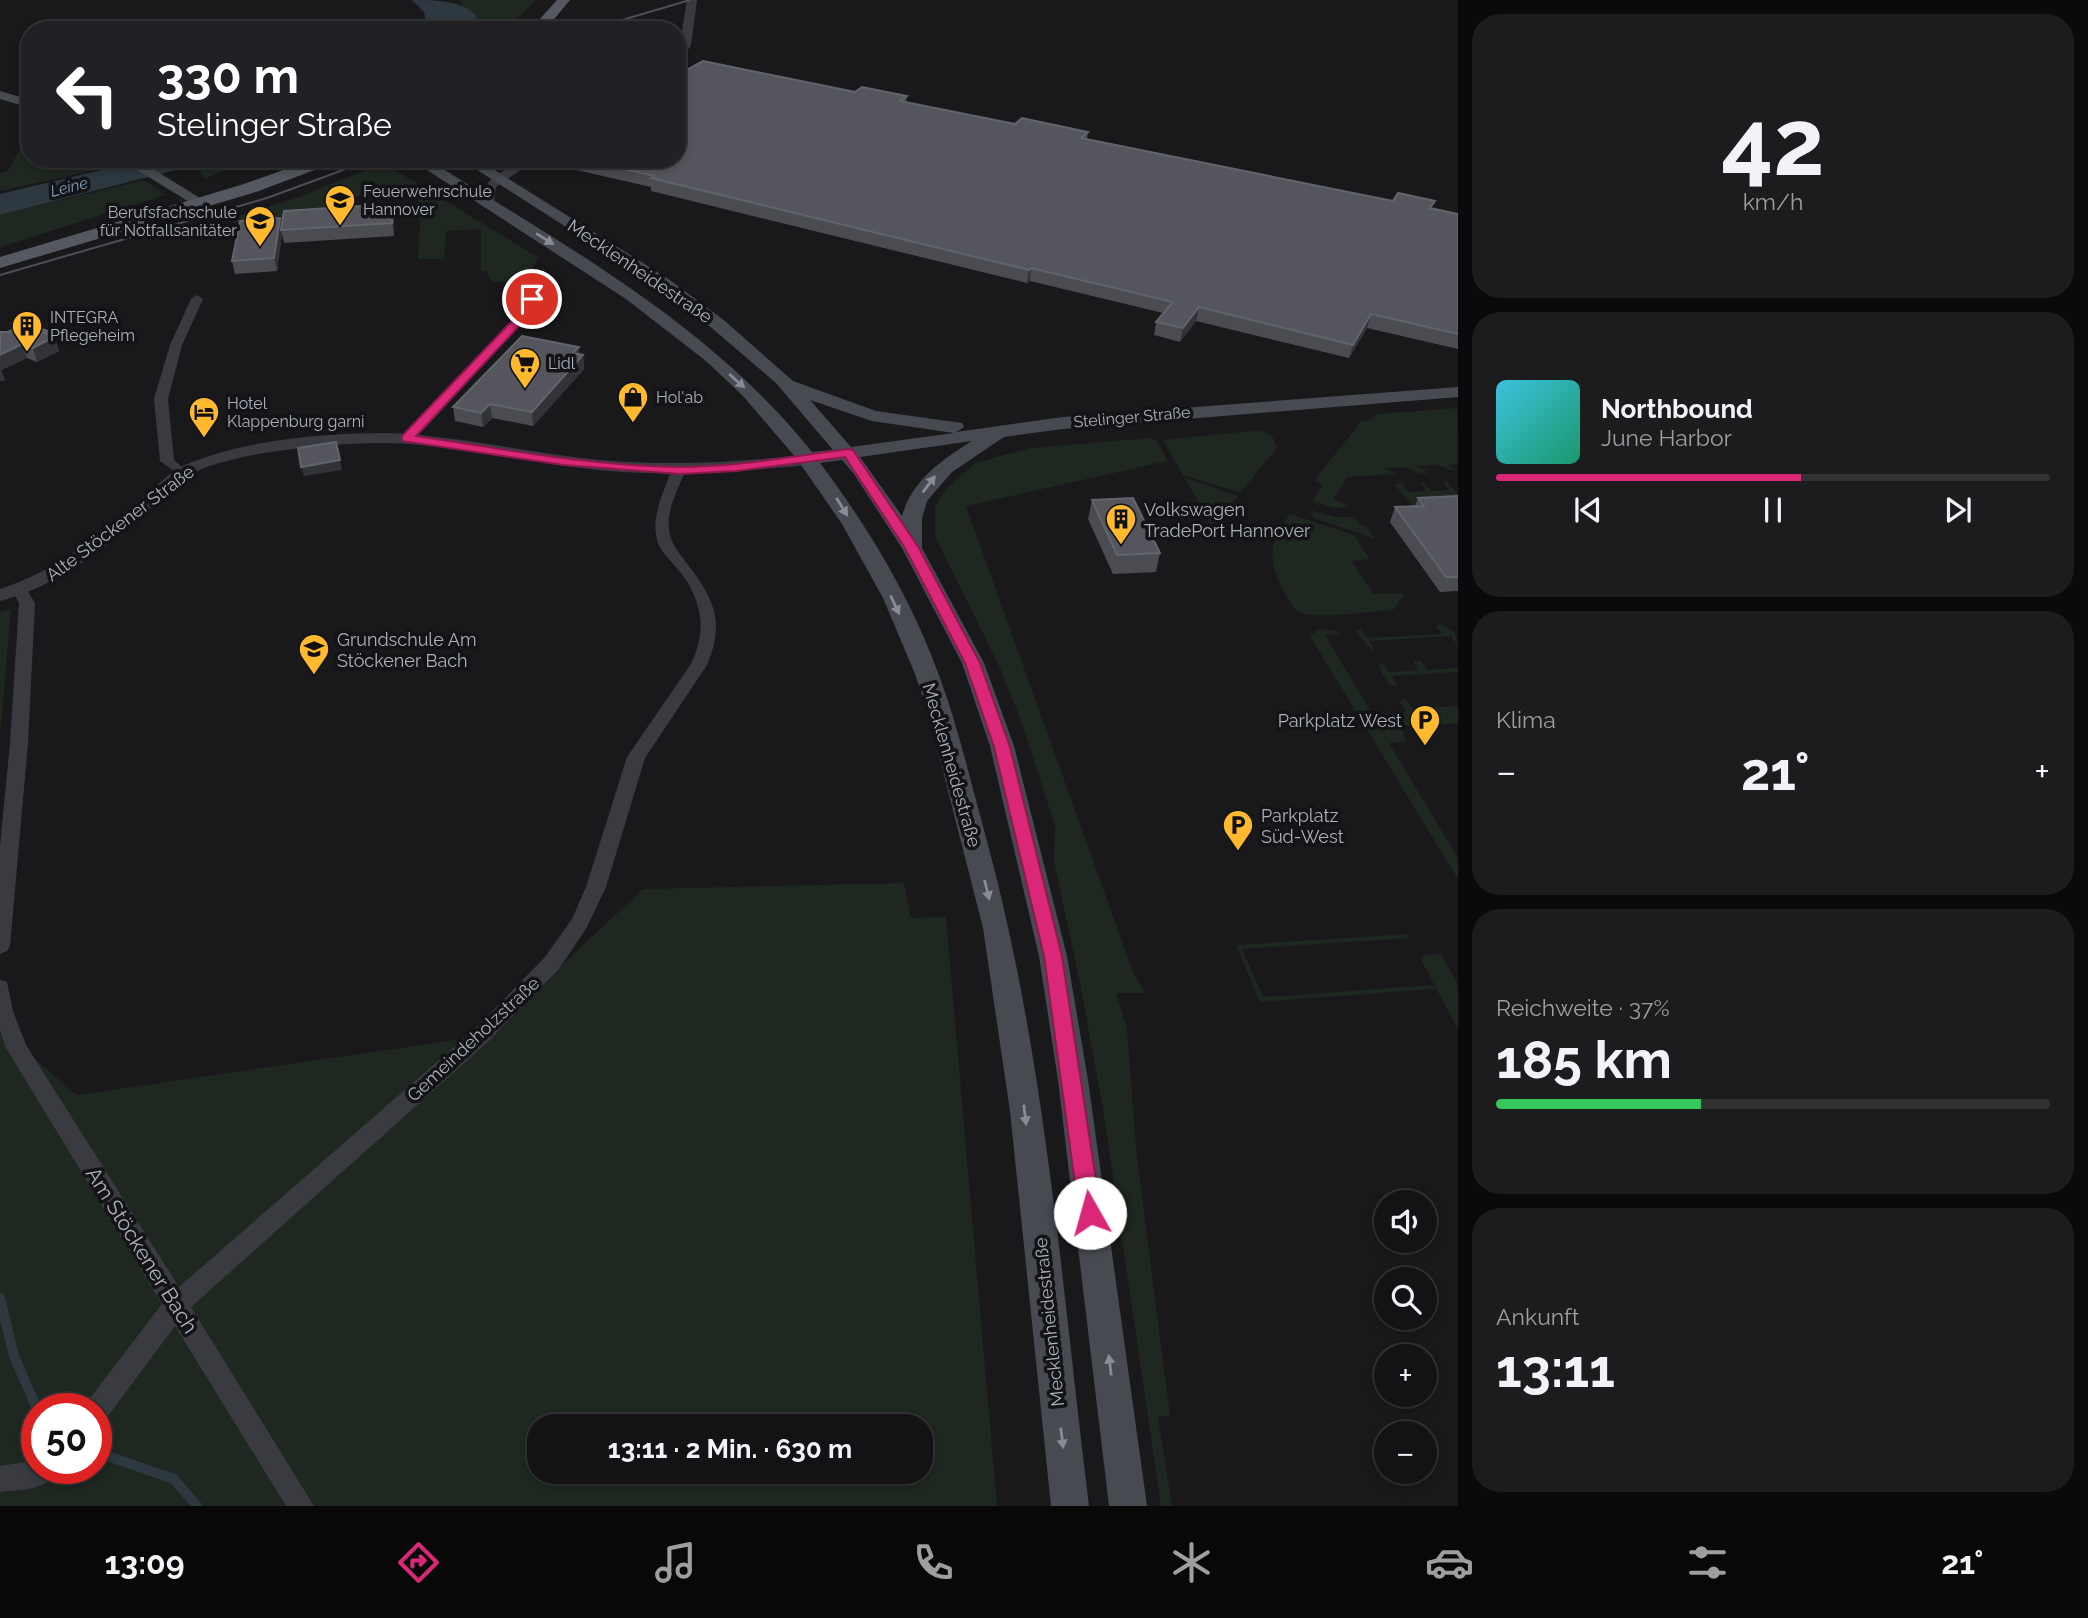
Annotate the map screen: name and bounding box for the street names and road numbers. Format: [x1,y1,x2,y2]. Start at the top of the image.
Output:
street label: Mecklenheidestraße [564,215,717,327]
street label: Stelinger Straße [1073,402,1191,432]
street label: Alte Stöckener Straße [42,460,198,586]
street label: Mecklenheidestraße [919,681,986,850]
street label: Gemeindeholzstraße [403,972,544,1106]
street label: Am Stöckener Bach [81,1162,203,1338]
street label: Mecklenheidestraße [1030,1236,1068,1407]

